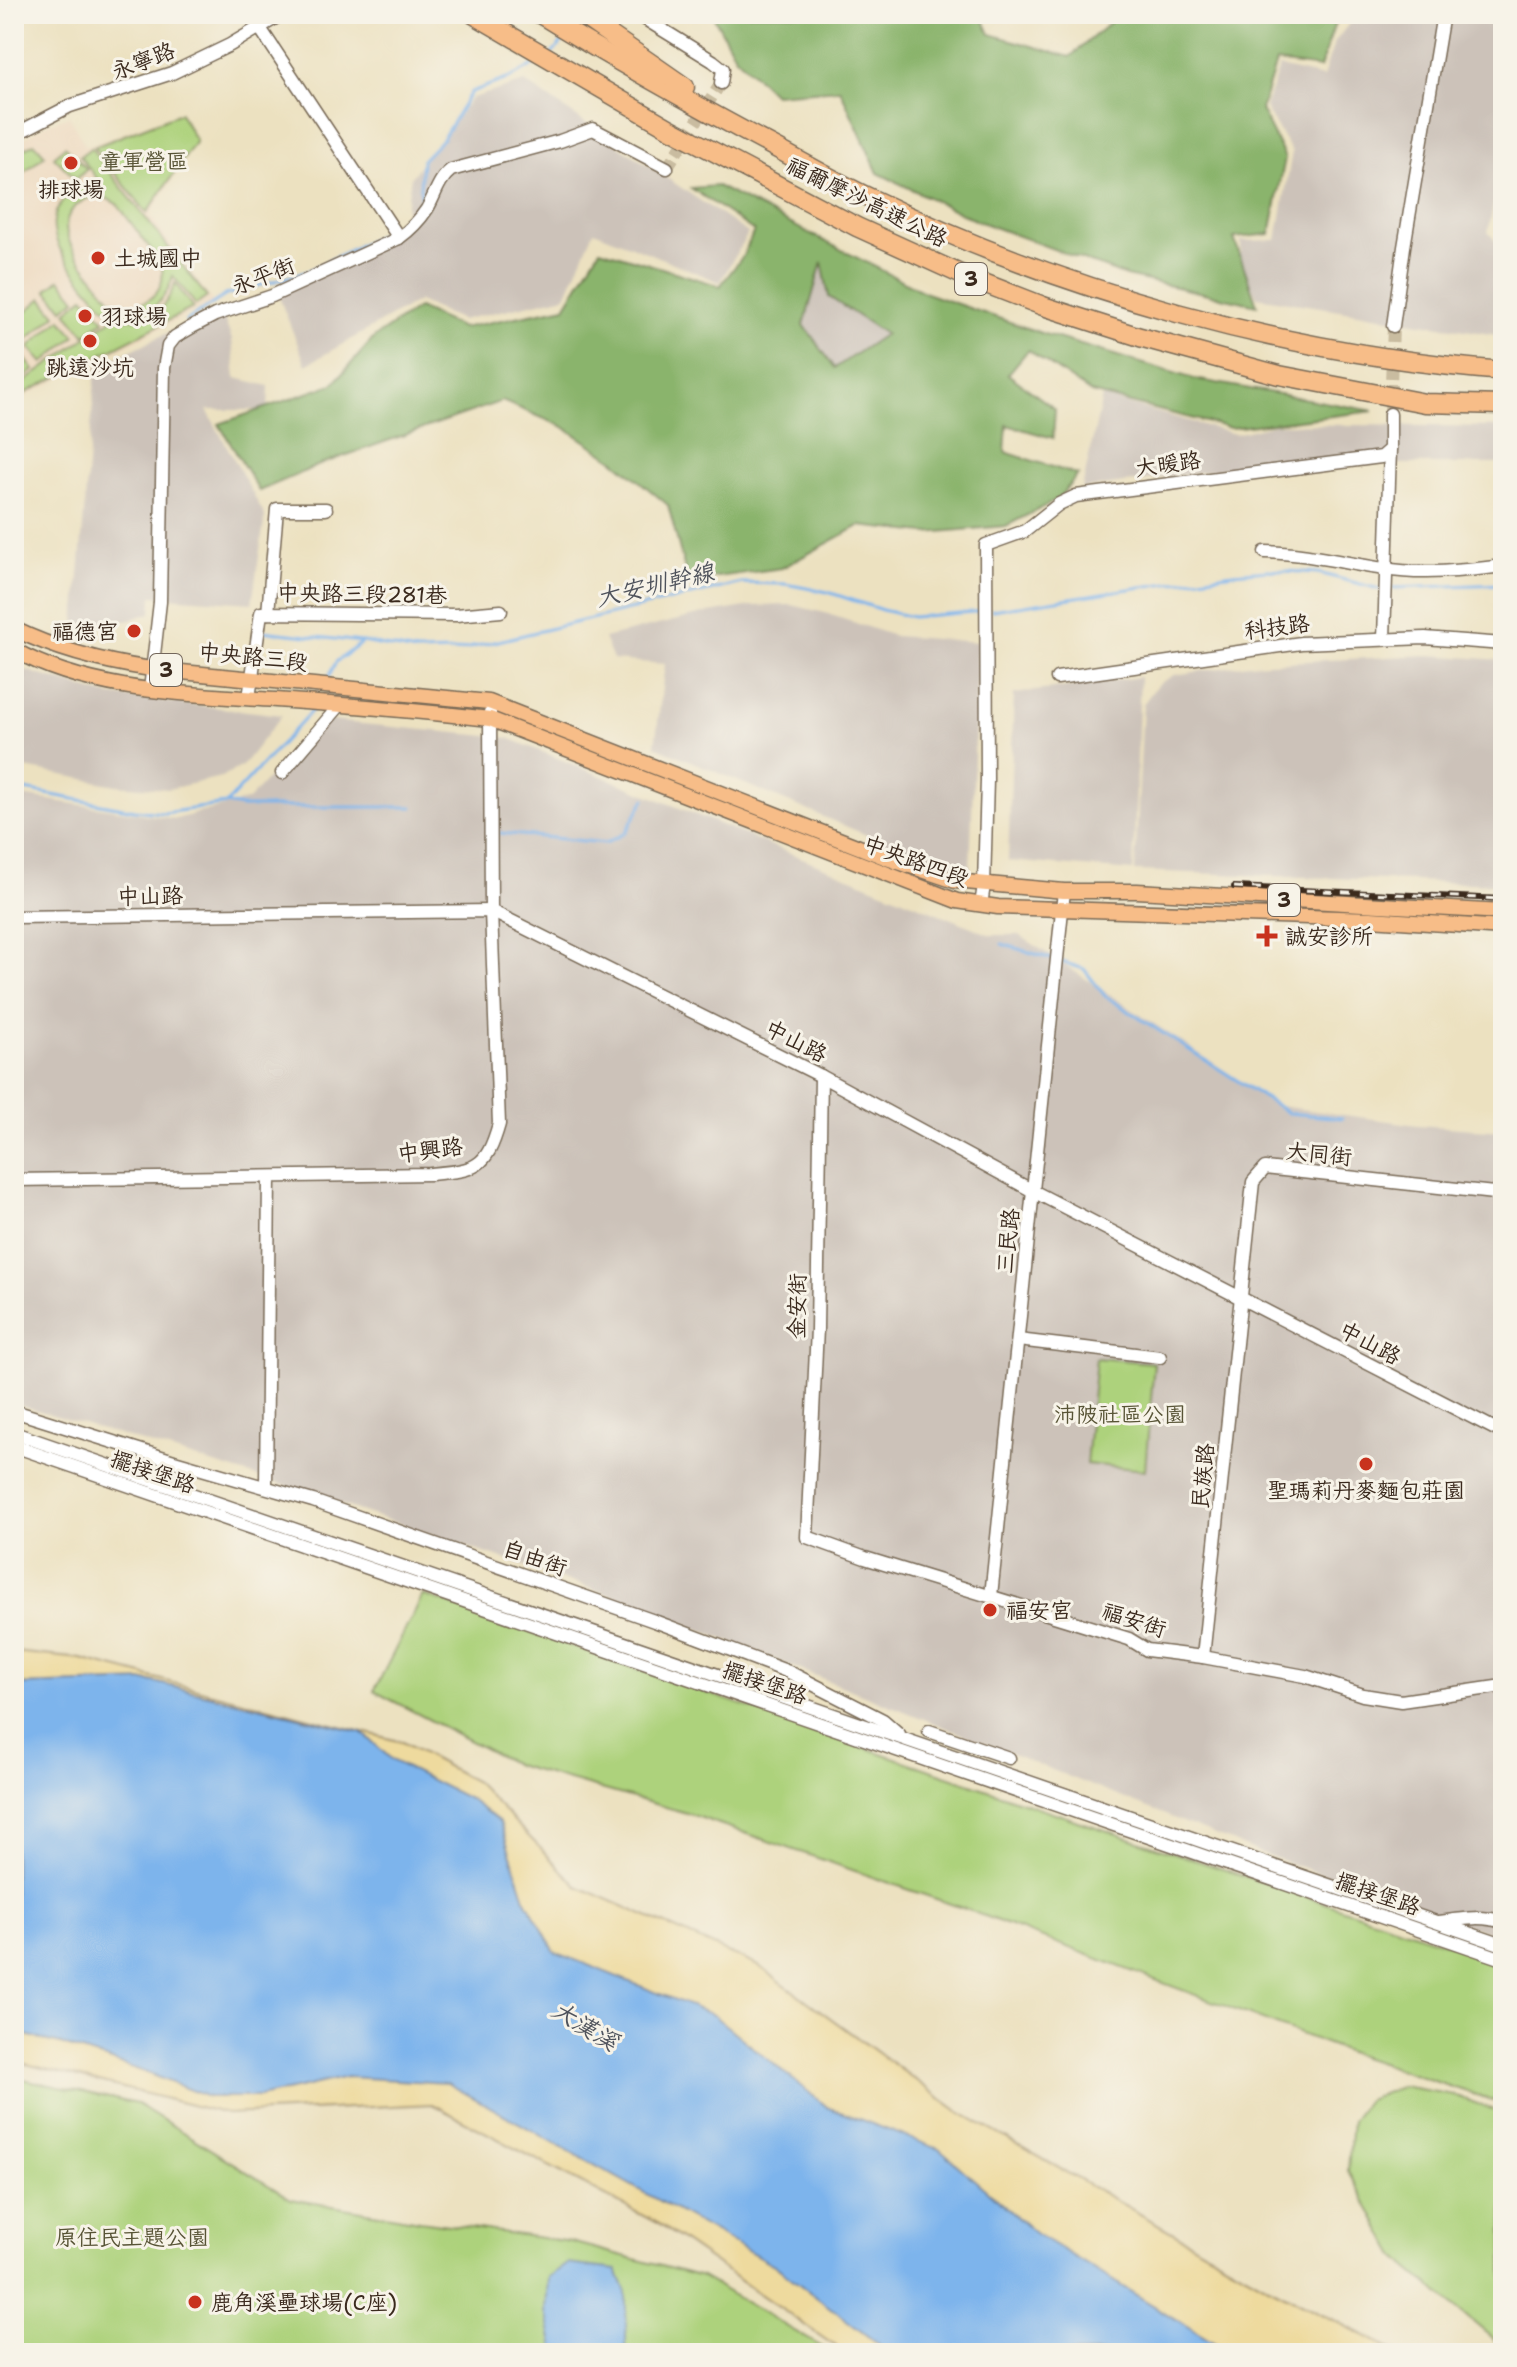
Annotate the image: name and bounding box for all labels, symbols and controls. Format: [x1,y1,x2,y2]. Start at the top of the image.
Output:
street label: 永寧路 [107,36,179,86]
park label: 童軍營區 [100,147,188,176]
street label: 福爾摩沙高速公路 [782,150,952,254]
marker: 排球場 [62,154,80,172]
place label: 排球場 [38,175,104,204]
place label: 土城國中 [114,244,202,273]
marker: 土城國中 [89,249,107,267]
street label: 永平街 [227,251,299,301]
road number: 3 [955,263,987,295]
place label: 羽球場 [101,302,167,331]
marker: 羽球場 [76,307,94,325]
marker: 跳遠沙坑 [81,332,99,350]
place label: 跳遠沙坑 [46,353,134,382]
street label: 大暖路 [1133,445,1203,483]
water label: 大安圳幹線 [593,555,719,614]
street label: 中央路三段281巷 [277,578,447,610]
street label: 科技路 [1242,609,1312,645]
place label: 福德宮 [52,617,118,646]
marker: 福德宮 [125,622,143,640]
street label: 中央路三段 [197,637,309,677]
road number: 3 [150,654,182,686]
street label: 中央路四段 [859,829,973,893]
street label: 中山路 [117,881,183,911]
road number: 3 [1268,884,1300,916]
place label: 誠安診所 [1285,922,1373,951]
marker: 誠安診所 [1256,925,1278,947]
street label: 中山路 [760,1013,832,1069]
street label: 中興路 [395,1132,465,1168]
street label: 大同街 [1285,1136,1353,1172]
street label: 三民路 [990,1207,1026,1275]
street label: 金安街 [782,1273,812,1339]
street label: 中山路 [1334,1315,1406,1371]
park label: 沛陂社區公園 [1054,1400,1186,1429]
street label: 民族路 [1186,1442,1220,1510]
street label: 擺接堡路 [107,1444,199,1500]
marker: 聖瑪莉丹麥麵包莊園 [1357,1455,1375,1473]
place label: 聖瑪莉丹麥麵包莊園 [1267,1476,1465,1505]
street label: 自由街 [499,1534,571,1582]
place label: 福安宮 [1006,1596,1072,1625]
street label: 福安街 [1098,1596,1170,1644]
marker: 福安宮 [981,1601,999,1619]
street label: 擺接堡路 [719,1655,811,1711]
street label: 擺接堡路 [1332,1866,1424,1922]
water label: 大漢溪 [546,1994,626,2059]
park label: 原住民主題公園 [55,2223,209,2252]
place label: 鹿角溪壘球場(C座) [211,2288,397,2317]
marker: 鹿角溪壘球場(C座) [186,2293,204,2311]

